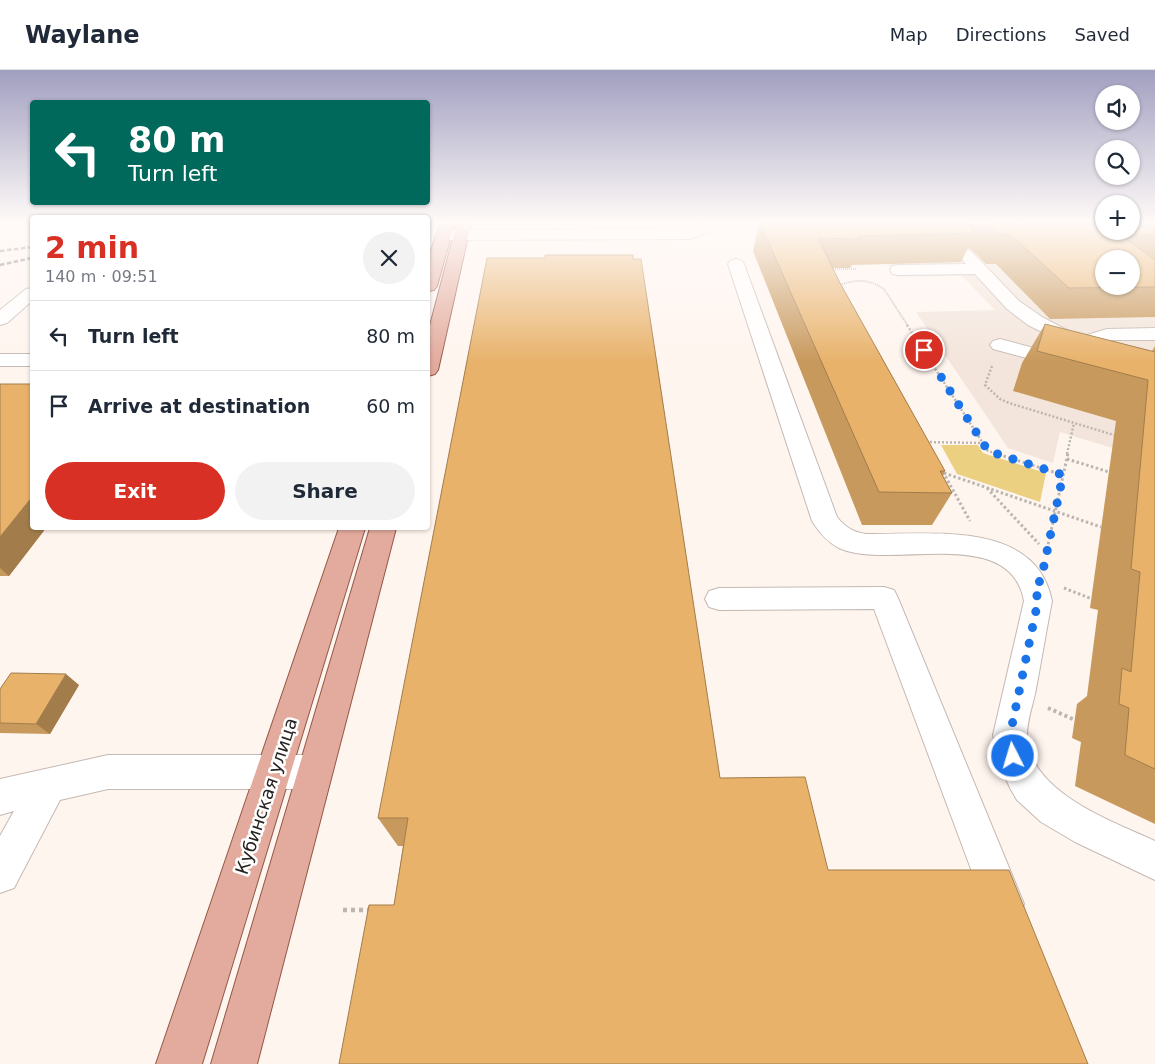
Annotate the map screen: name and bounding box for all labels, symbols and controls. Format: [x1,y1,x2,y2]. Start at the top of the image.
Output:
text: Waylane [25,21,140,49]
text: Map [890,24,928,45]
text: Directions [956,24,1046,45]
text: Saved [1074,24,1130,45]
map controls [1095,85,1140,295]
button: sound [1095,85,1140,130]
icon: left [45,120,110,185]
text: 80 m [128,120,225,160]
button: search [1095,140,1140,185]
text: Turn left [128,161,217,186]
button: + [1095,195,1140,240]
text: 2 min [45,230,139,265]
button: close [363,232,415,284]
button: − [1095,250,1140,295]
text: 140 m · 09:51 [45,267,158,286]
icon: left [45,322,73,350]
text: Turn left [88,325,179,347]
text: 80 m [366,325,415,347]
pin [903,329,945,371]
icon: arrive [910,336,938,364]
icon: arrive [45,392,73,420]
text: Arrive at destination [88,395,310,417]
text: 60 m [366,395,415,417]
button: Exit [45,462,225,520]
button: Share [235,462,415,520]
street label: Кубинская улица [231,715,301,877]
position arrow [986,729,1038,781]

